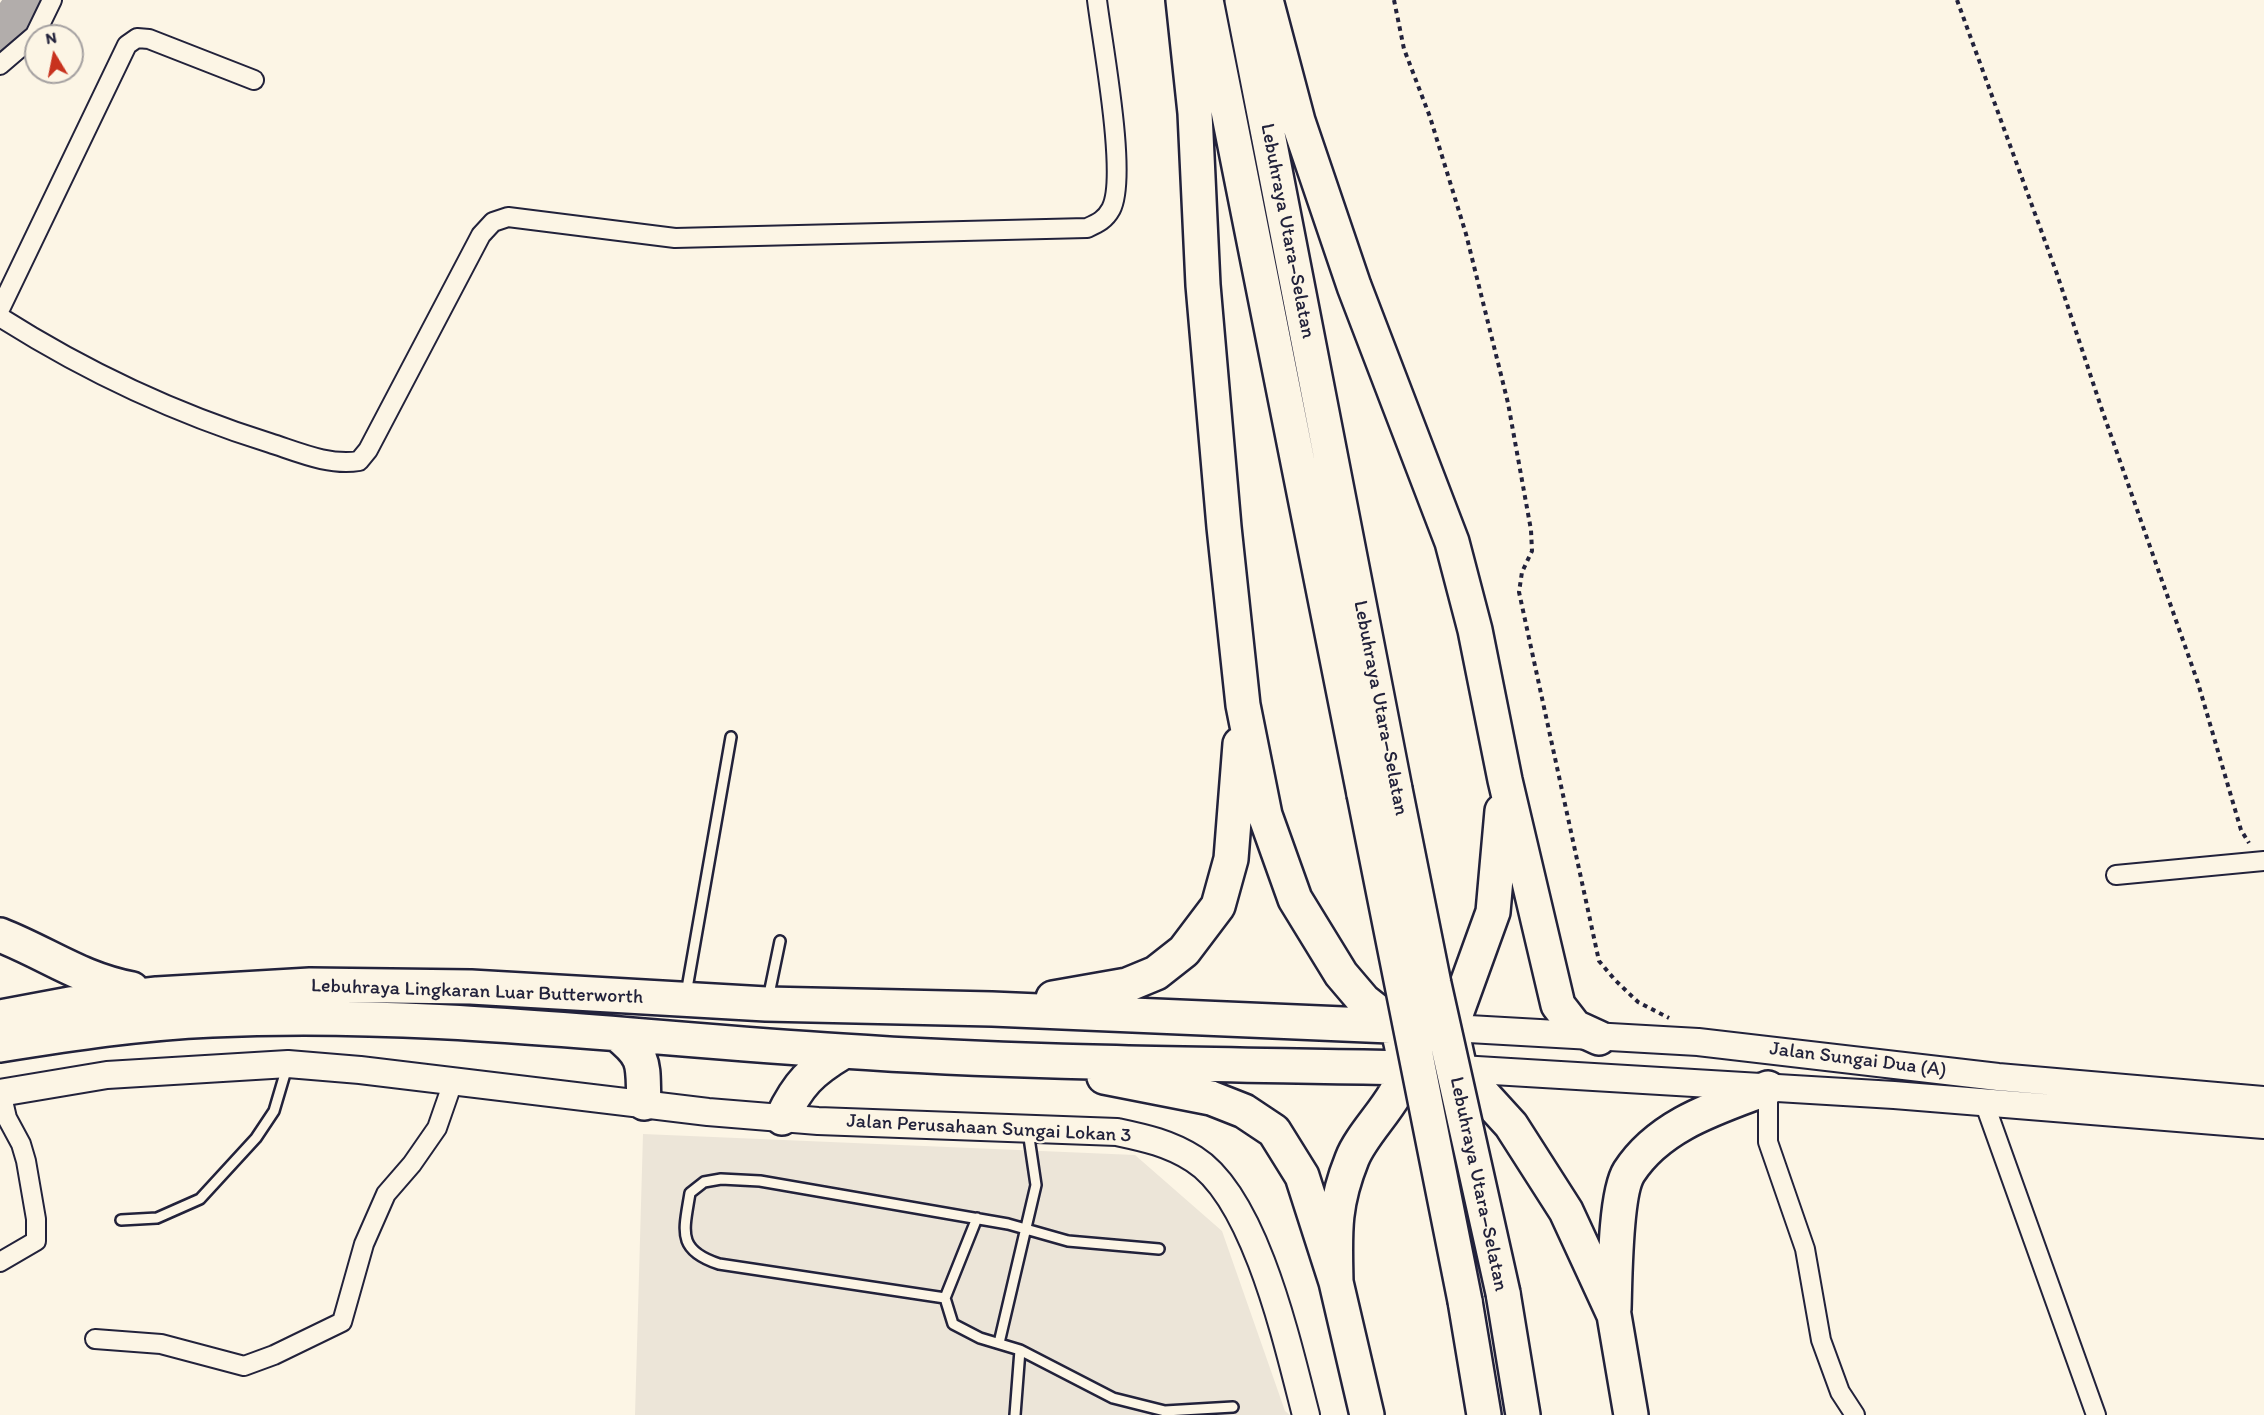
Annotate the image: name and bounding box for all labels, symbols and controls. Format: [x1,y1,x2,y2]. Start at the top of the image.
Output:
north arrow [24,24,84,84]
text: N [44,27,58,48]
street label: Lebuhraya Utara–Selatan [1254,122,1320,340]
street label: Lebuhraya Utara–Selatan [1347,599,1413,817]
street label: Lebuhraya Lingkaran Luar Butterworth [310,974,644,1010]
street label: Jalan Sungai Dua (A) [1768,1037,1948,1083]
street label: Lebuhraya Utara–Selatan [1444,1075,1512,1293]
street label: Jalan Perusahaan Sungai Lokan 3 [846,1110,1132,1148]

